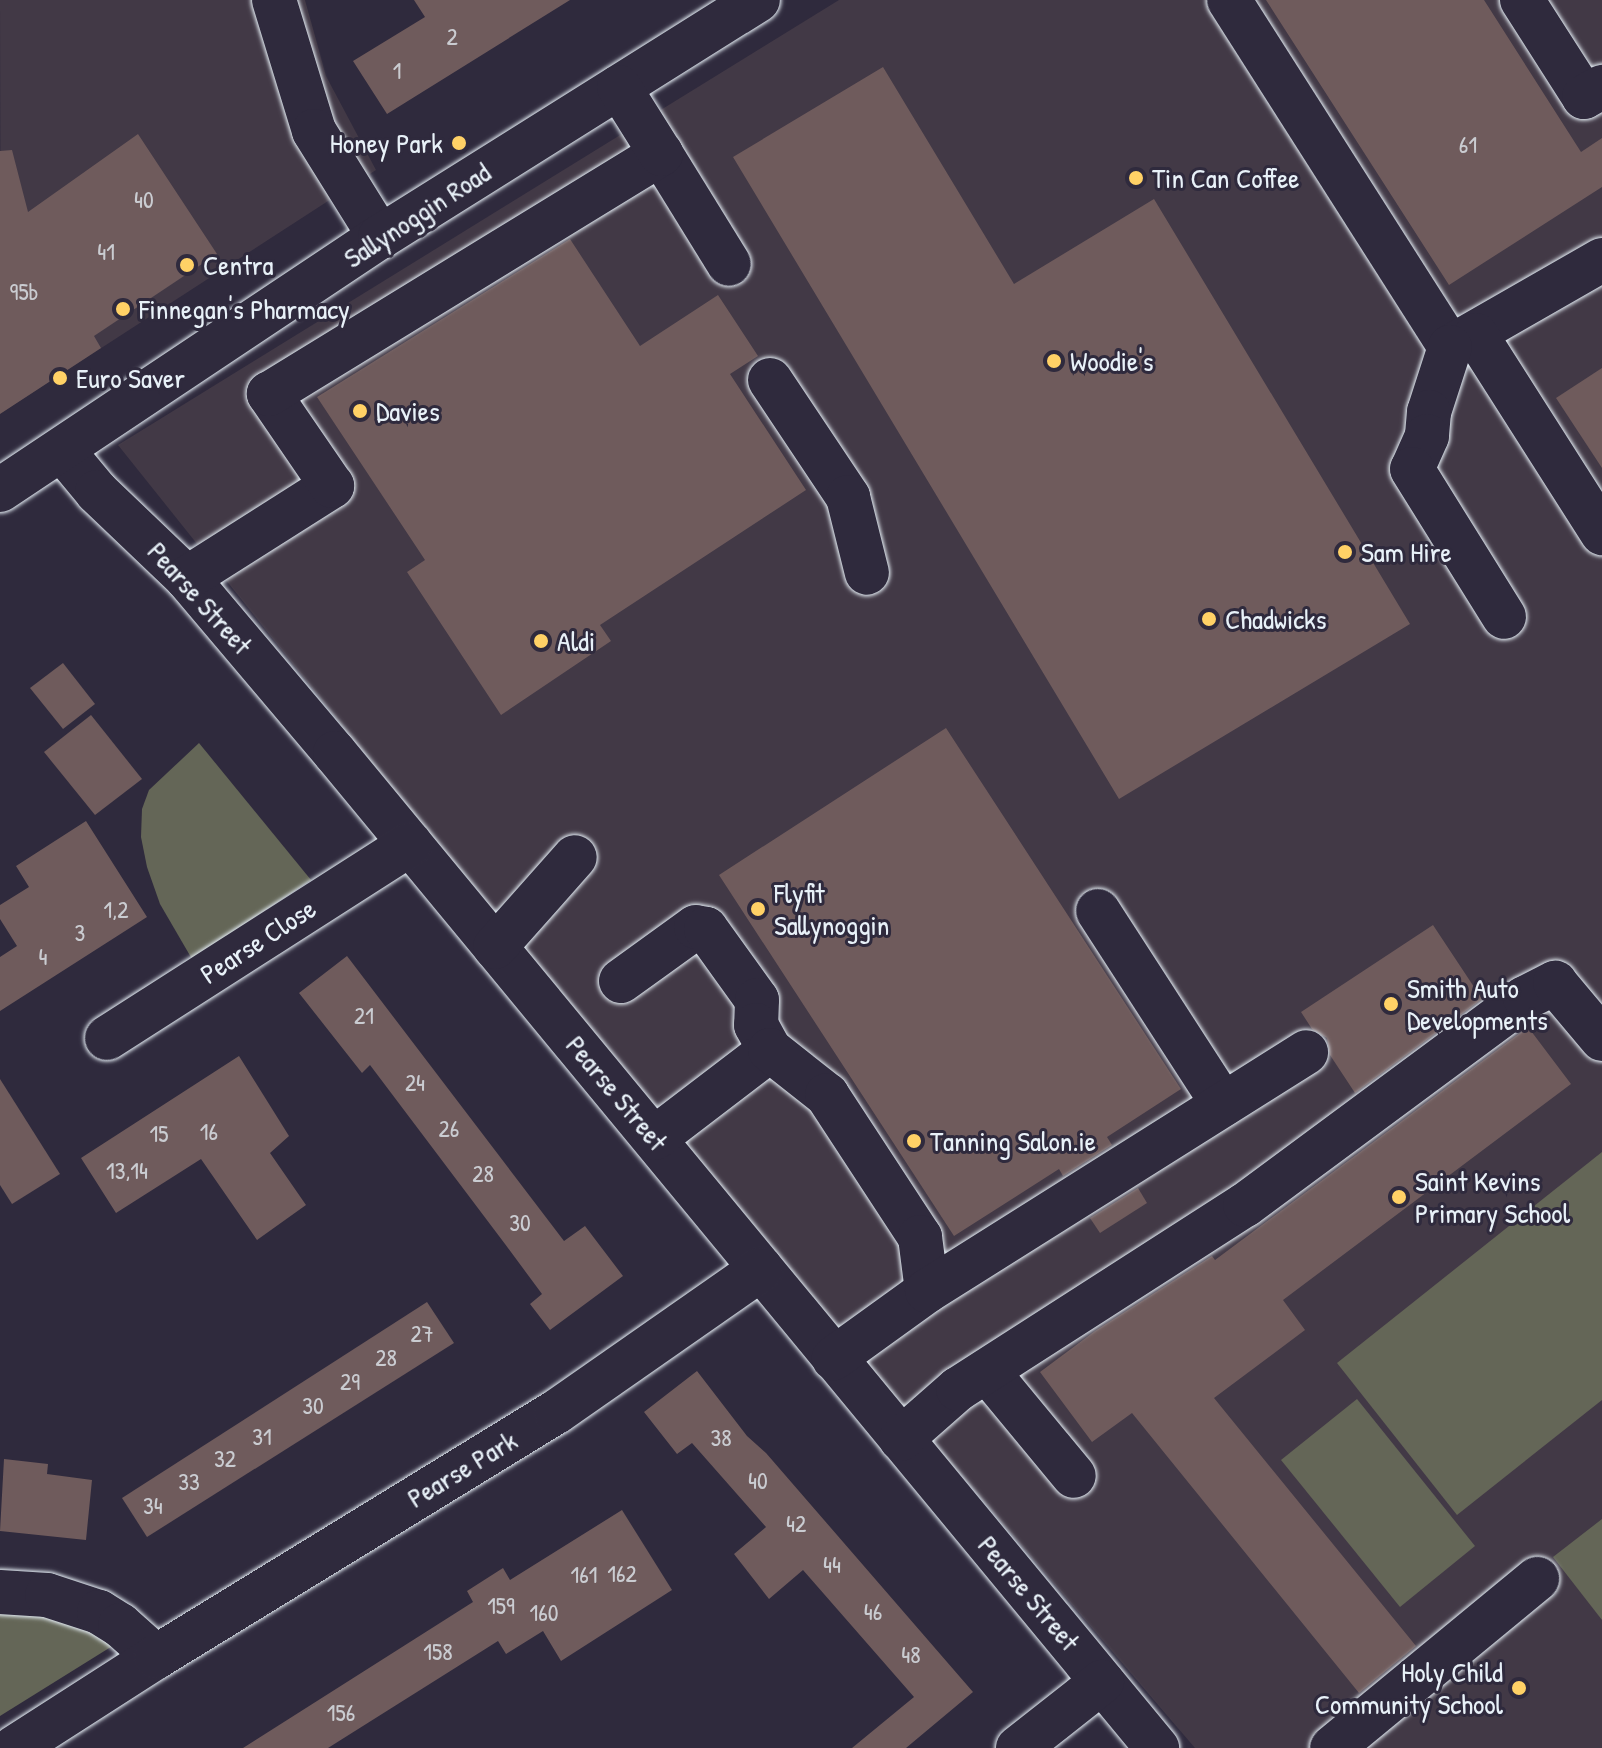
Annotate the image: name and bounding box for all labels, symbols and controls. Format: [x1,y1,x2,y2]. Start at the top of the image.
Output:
house number: 2 [446,23,458,51]
house number: 1 [393,57,401,85]
place label: Honey Park [330,126,443,160]
house number: 61 [1459,131,1477,159]
marker: Honey Park [450,134,468,152]
street label: Sallynoggin Road [337,155,497,275]
place label: Tin Can Coffee [1152,161,1300,195]
marker: Tin Can Coffee [1127,169,1145,187]
house number: 40 [134,186,154,214]
house number: 41 [97,238,115,266]
place label: Centra [203,248,274,282]
marker: Centra [178,256,196,274]
house number: 95b [10,278,38,306]
place label: Finnegan's Pharmacy [139,292,350,326]
marker: Finnegan's Pharmacy [114,300,132,318]
place label: Woodie's [1070,344,1154,378]
marker: Woodie's [1045,352,1063,370]
place label: Euro Saver [76,361,185,395]
marker: Euro Saver [51,369,69,387]
place label: Davies [376,394,440,428]
marker: Davies [351,402,369,420]
street label: Pearse Street [141,535,259,661]
place label: Sam Hire [1361,535,1452,569]
marker: Sam Hire [1336,543,1354,561]
place label: Chadwicks [1225,602,1326,636]
marker: Chadwicks [1200,610,1218,628]
place label: Aldi [557,624,595,658]
marker: Aldi [532,632,550,650]
place label: Flyfit Sallynoggin [774,876,890,942]
street label: Pearse Close [194,891,322,991]
house number: 1,2 [104,896,128,924]
marker: Flyfit Sallynoggin [749,900,767,918]
house number: 3 [75,919,85,947]
house number: 4 [39,943,47,971]
place label: Smith Auto Developments [1407,971,1548,1037]
marker: Smith Auto Developments [1382,995,1400,1013]
house number: 21 [354,1002,374,1030]
street label: Pearse Street [559,1029,675,1157]
house number: 24 [405,1069,425,1097]
house number: 26 [439,1115,459,1143]
house number: 16 [200,1118,218,1146]
house number: 15 [150,1120,168,1148]
place label: Tanning Salon.ie [930,1124,1096,1158]
marker: Tanning Salon.ie [905,1132,923,1150]
house number: 13,14 [106,1157,148,1185]
house number: 28 [472,1160,494,1188]
place label: Saint Kevins Primary School [1415,1164,1570,1230]
marker: Saint Kevins Primary School [1390,1188,1408,1206]
house number: 30 [509,1209,531,1237]
house number: 27 [410,1320,434,1348]
house number: 28 [375,1344,397,1372]
house number: 29 [340,1368,360,1396]
house number: 30 [302,1392,324,1420]
house number: 31 [252,1423,272,1451]
street label: Pearse Park [401,1423,523,1515]
house number: 38 [710,1424,732,1452]
house number: 32 [214,1445,236,1473]
house number: 40 [748,1467,768,1495]
house number: 33 [178,1468,200,1496]
house number: 34 [143,1492,163,1520]
house number: 42 [786,1510,806,1538]
street label: Pearse Street [971,1529,1087,1657]
house number: 44 [823,1551,841,1579]
house number: 162 [607,1560,637,1588]
house number: 161 [571,1561,597,1589]
house number: 159 [487,1592,515,1620]
house number: 46 [864,1598,882,1626]
house number: 160 [529,1599,559,1627]
house number: 158 [423,1638,453,1666]
house number: 48 [901,1641,921,1669]
place label: Holy Child Community School [1315,1655,1503,1721]
marker: Holy Child Community School [1510,1679,1528,1697]
house number: 156 [327,1699,355,1727]

